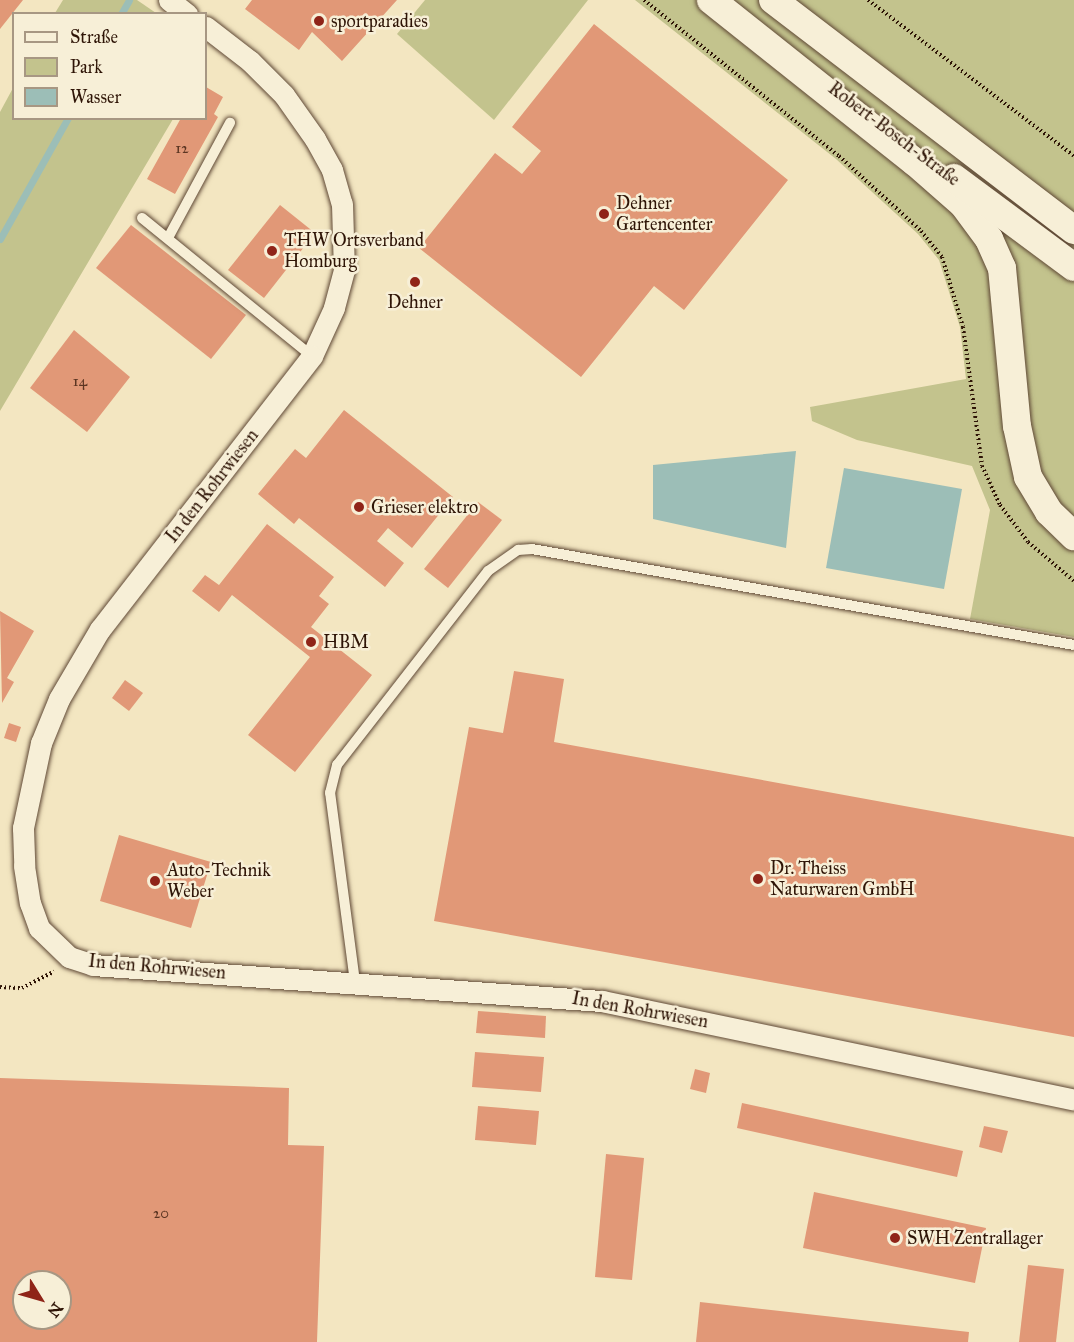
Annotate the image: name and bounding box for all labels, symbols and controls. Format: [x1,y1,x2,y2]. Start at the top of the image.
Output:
place label: sportparadies [331,10,428,32]
legend [12,12,207,120]
marker: sportparadies [312,14,326,28]
text: Straße [70,26,118,48]
text: Park [70,56,103,78]
street label: Robert-Bosch-Straße [824,78,964,190]
text: Wasser [70,86,121,108]
house number: 12 [175,140,189,158]
place label: Dehner Gartencenter [616,193,712,236]
marker: Dehner Gartencenter [597,207,611,221]
place label: THW Ortsverband Homburg [284,230,424,272]
marker: THW Ortsverband Homburg [265,244,279,258]
marker: Dehner [408,275,422,289]
place label: Dehner [387,291,443,313]
house number: 14 [73,373,87,391]
street label: In den Rohrwiesen [161,425,263,547]
place label: Grieser elektro [371,496,478,518]
marker: Grieser elektro [352,500,366,514]
place label: HBM [323,631,369,653]
marker: HBM [304,635,318,649]
place label: Dr. Theiss Naturwaren GmbH [770,858,915,900]
place label: Auto-Technik Weber [167,860,270,902]
marker: Dr. Theiss Naturwaren GmbH [751,872,765,886]
marker: Auto-Technik Weber [148,874,162,888]
street label: In den Rohrwiesen [87,950,227,984]
street label: In den Rohrwiesen [570,987,710,1033]
house number: 20 [153,1205,169,1223]
place label: SWH Zentrallager [907,1227,1043,1249]
marker: SWH Zentrallager [888,1231,902,1245]
north arrow [12,1270,72,1330]
text: N [44,1299,67,1321]

